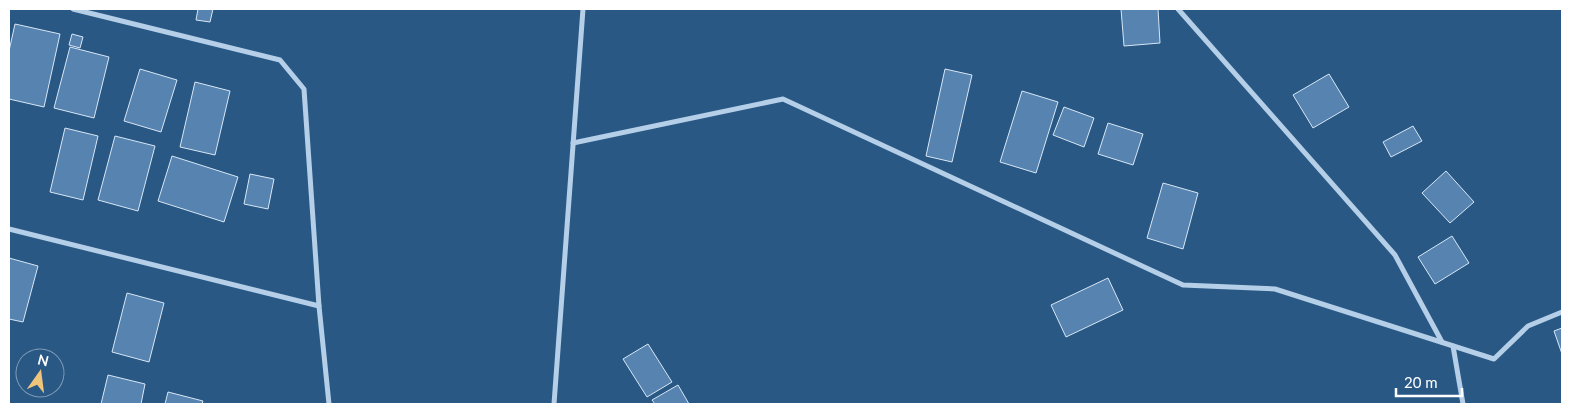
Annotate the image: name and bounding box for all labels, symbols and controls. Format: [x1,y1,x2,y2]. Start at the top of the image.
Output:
north arrow [15,348,65,398]
text: N [36,350,51,369]
scale bar [1396,366,1462,398]
text: 20 m [1404,373,1438,391]

